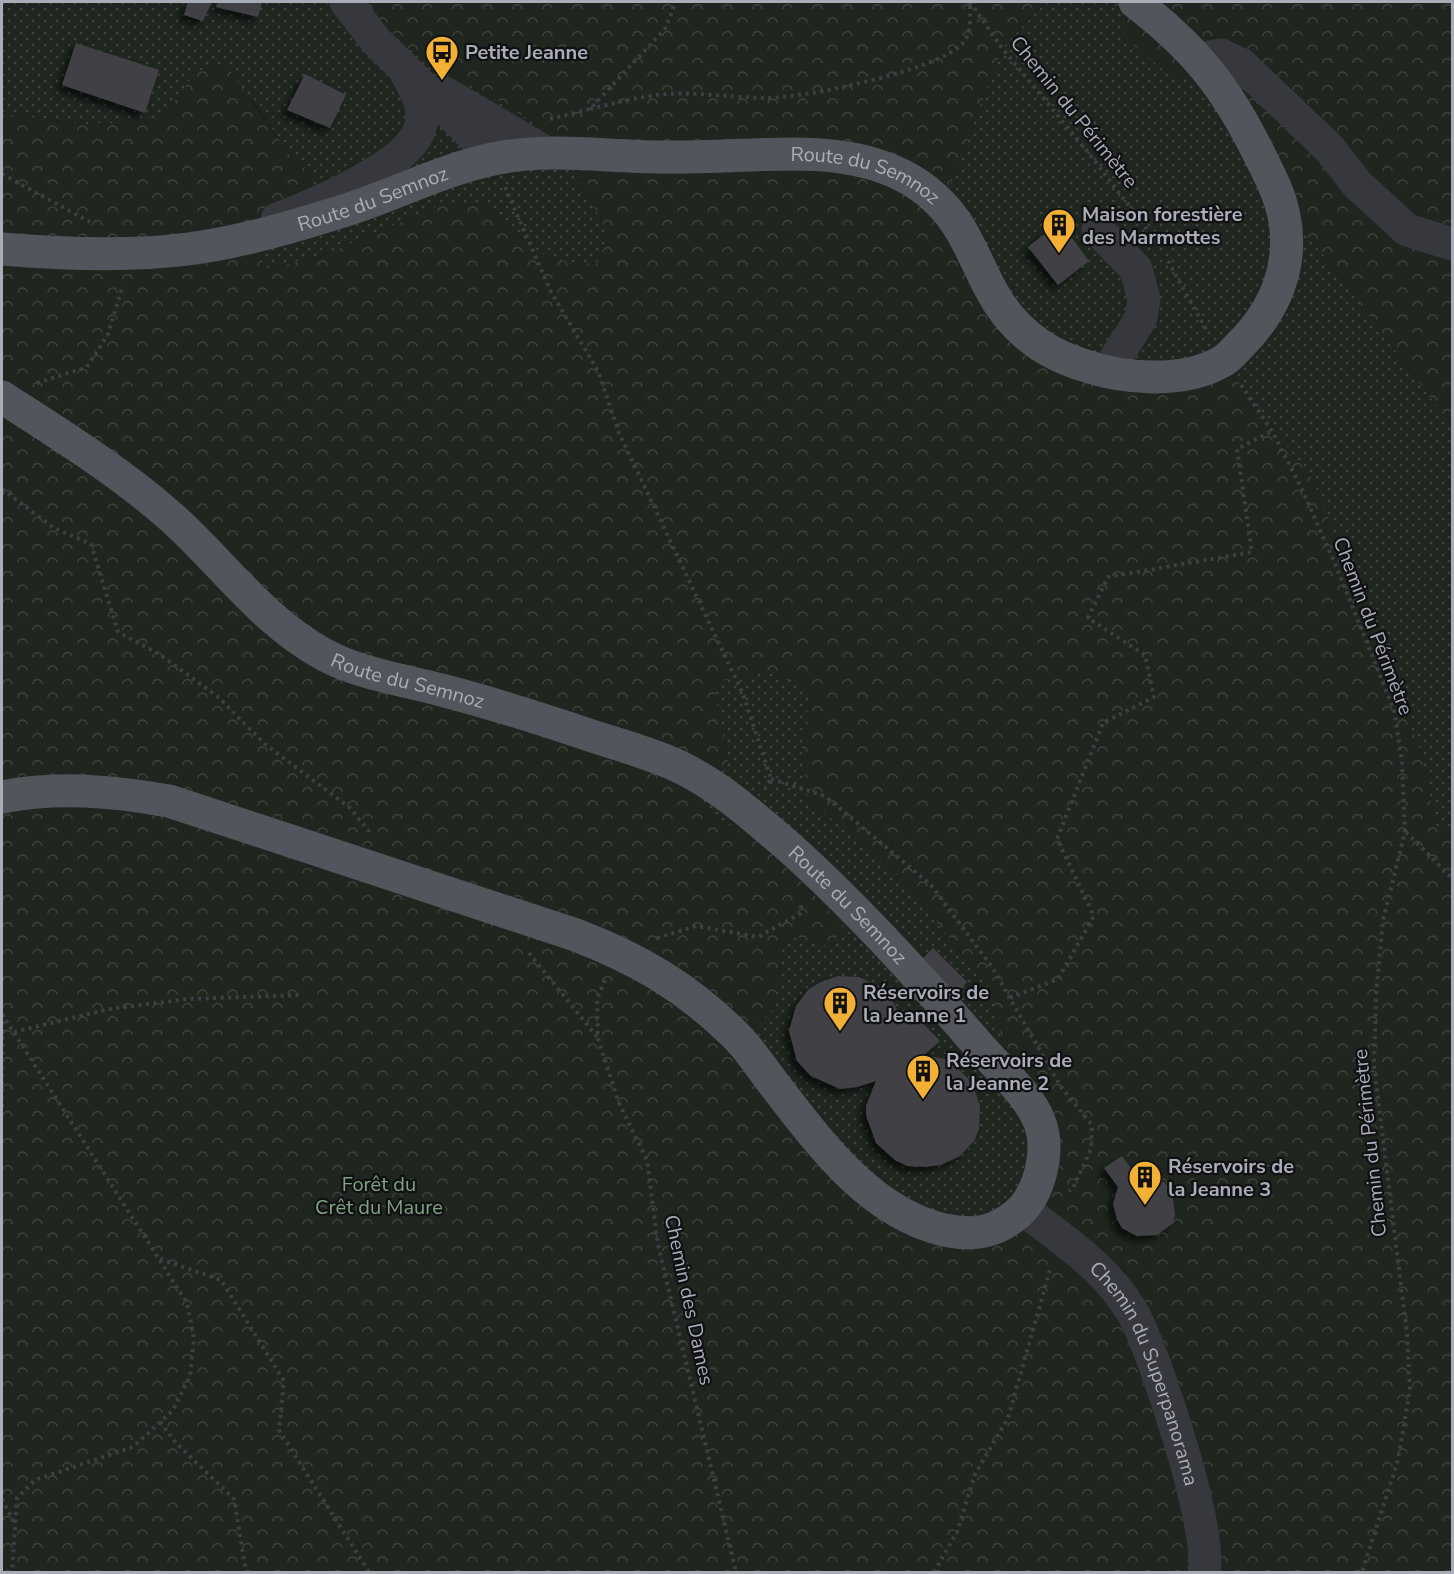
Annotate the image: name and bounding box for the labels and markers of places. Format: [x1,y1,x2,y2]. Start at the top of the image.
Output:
bus stop icon: Petite Jeanne [424,34,460,81]
place label: Petite Jeanne [465,39,588,66]
place label: Maison forestière des Marmottes [1082,201,1243,251]
building icon: Maison forestière des Marmottes [1041,207,1077,254]
place label: Réservoirs de la Jeanne 1 [863,979,989,1029]
building icon: Réservoirs de la Jeanne 1 [822,985,858,1032]
place label: Réservoirs de la Jeanne 2 [946,1047,1072,1097]
building icon: Réservoirs de la Jeanne 2 [905,1053,941,1100]
place label: Réservoirs de la Jeanne 3 [1168,1153,1294,1203]
building icon: Réservoirs de la Jeanne 3 [1127,1159,1163,1206]

